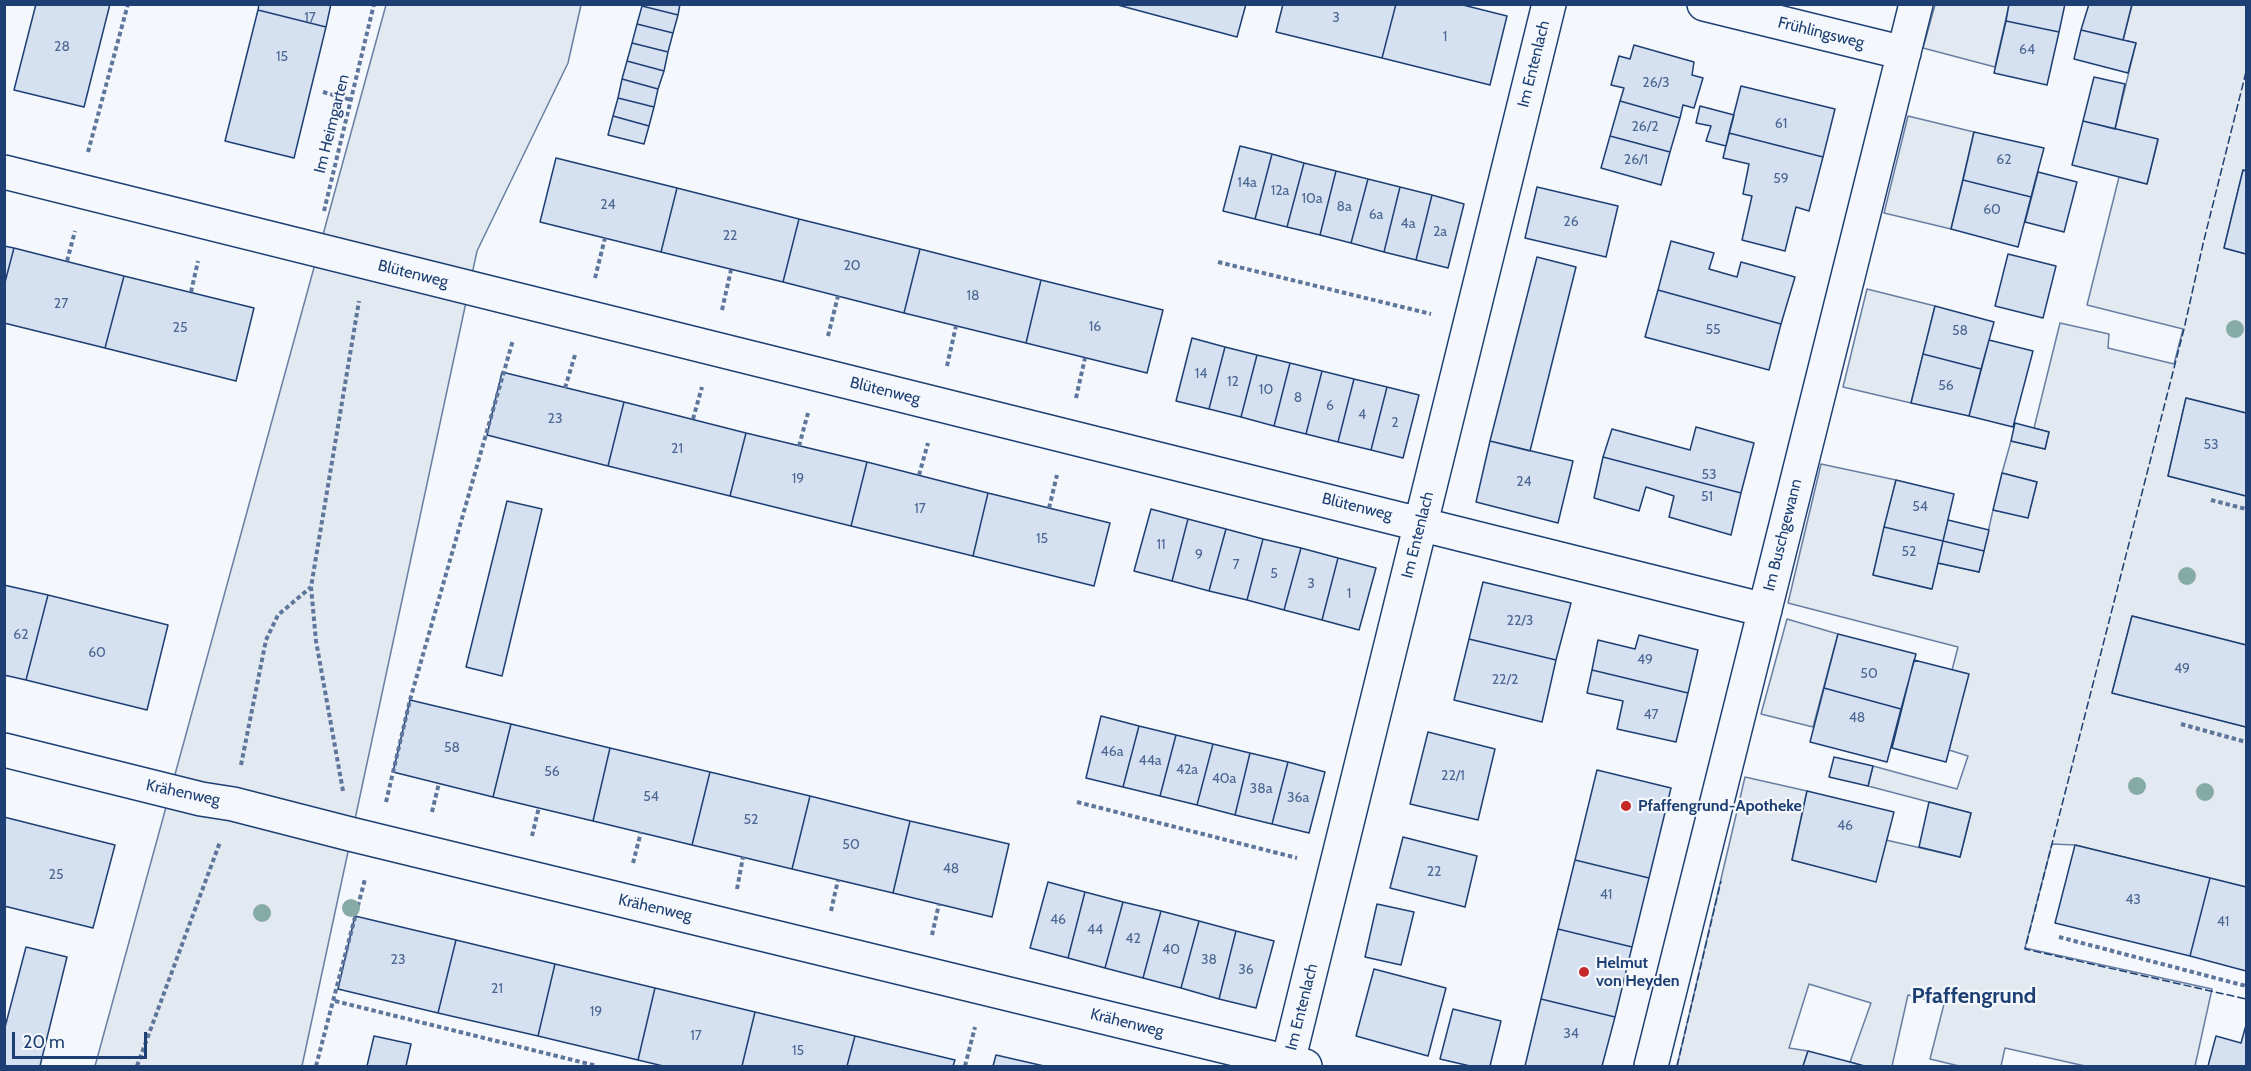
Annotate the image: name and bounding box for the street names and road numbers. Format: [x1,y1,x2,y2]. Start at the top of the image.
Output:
street label: Frühlingsweg [1776,13,1866,53]
street label: Im Entenlach [1514,19,1554,109]
street label: Im Heimgarten [310,72,354,176]
street label: Blütenweg [376,256,450,292]
street label: Blütenweg [848,373,922,409]
street label: Im Buschgewann [1760,477,1806,593]
street label: Blütenweg [1320,489,1394,525]
street label: Im Entenlach [1398,490,1438,580]
street label: Krähenweg [144,776,222,810]
street label: Krähenweg [616,890,694,926]
street label: Im Entenlach [1282,962,1322,1052]
street label: Krähenweg [1088,1005,1166,1041]

